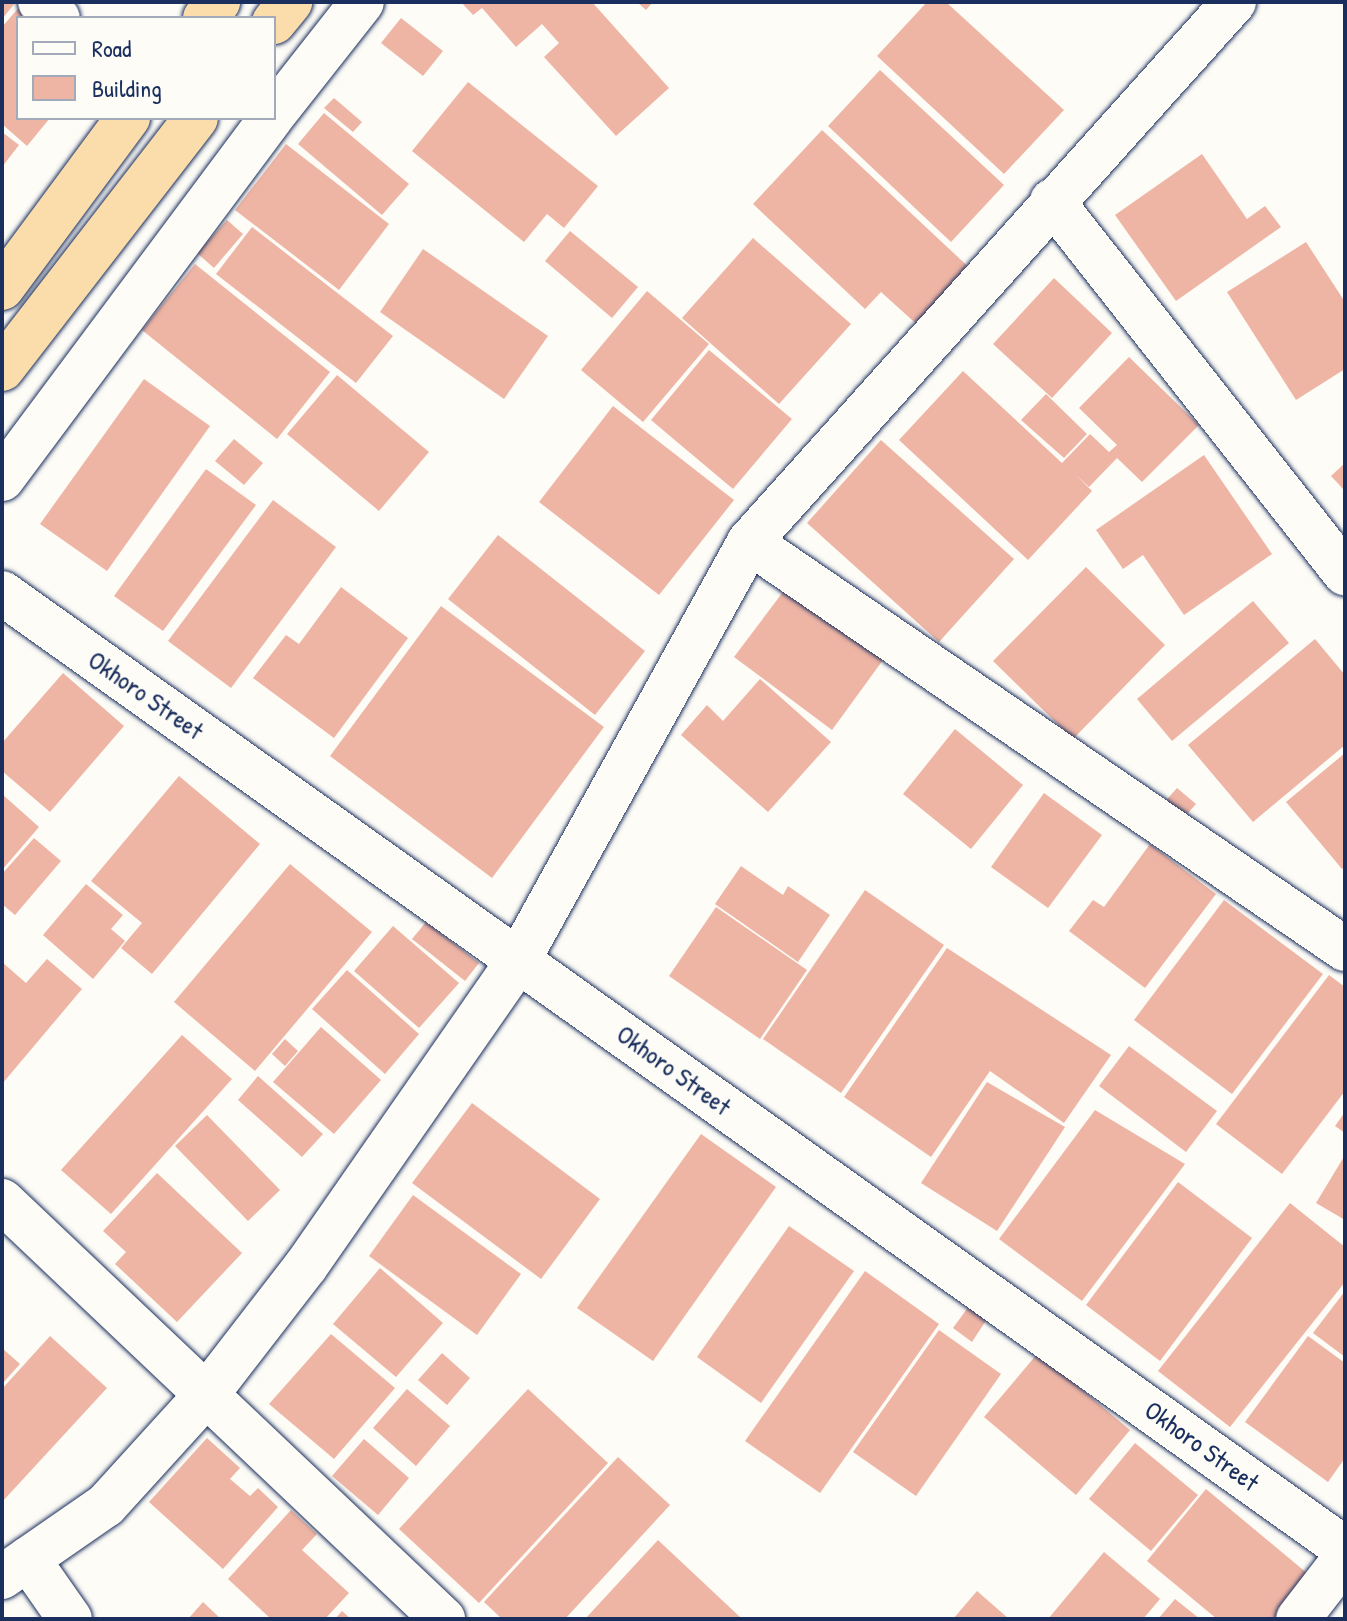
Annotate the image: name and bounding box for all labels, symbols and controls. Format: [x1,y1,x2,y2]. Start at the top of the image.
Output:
legend [16,16,276,120]
text: Road [92,32,131,64]
text: Building [92,72,162,104]
street label: Okhoro Street [82,644,210,746]
street label: Okhoro Street [611,1018,737,1122]
street label: Okhoro Street [1139,1394,1265,1498]

